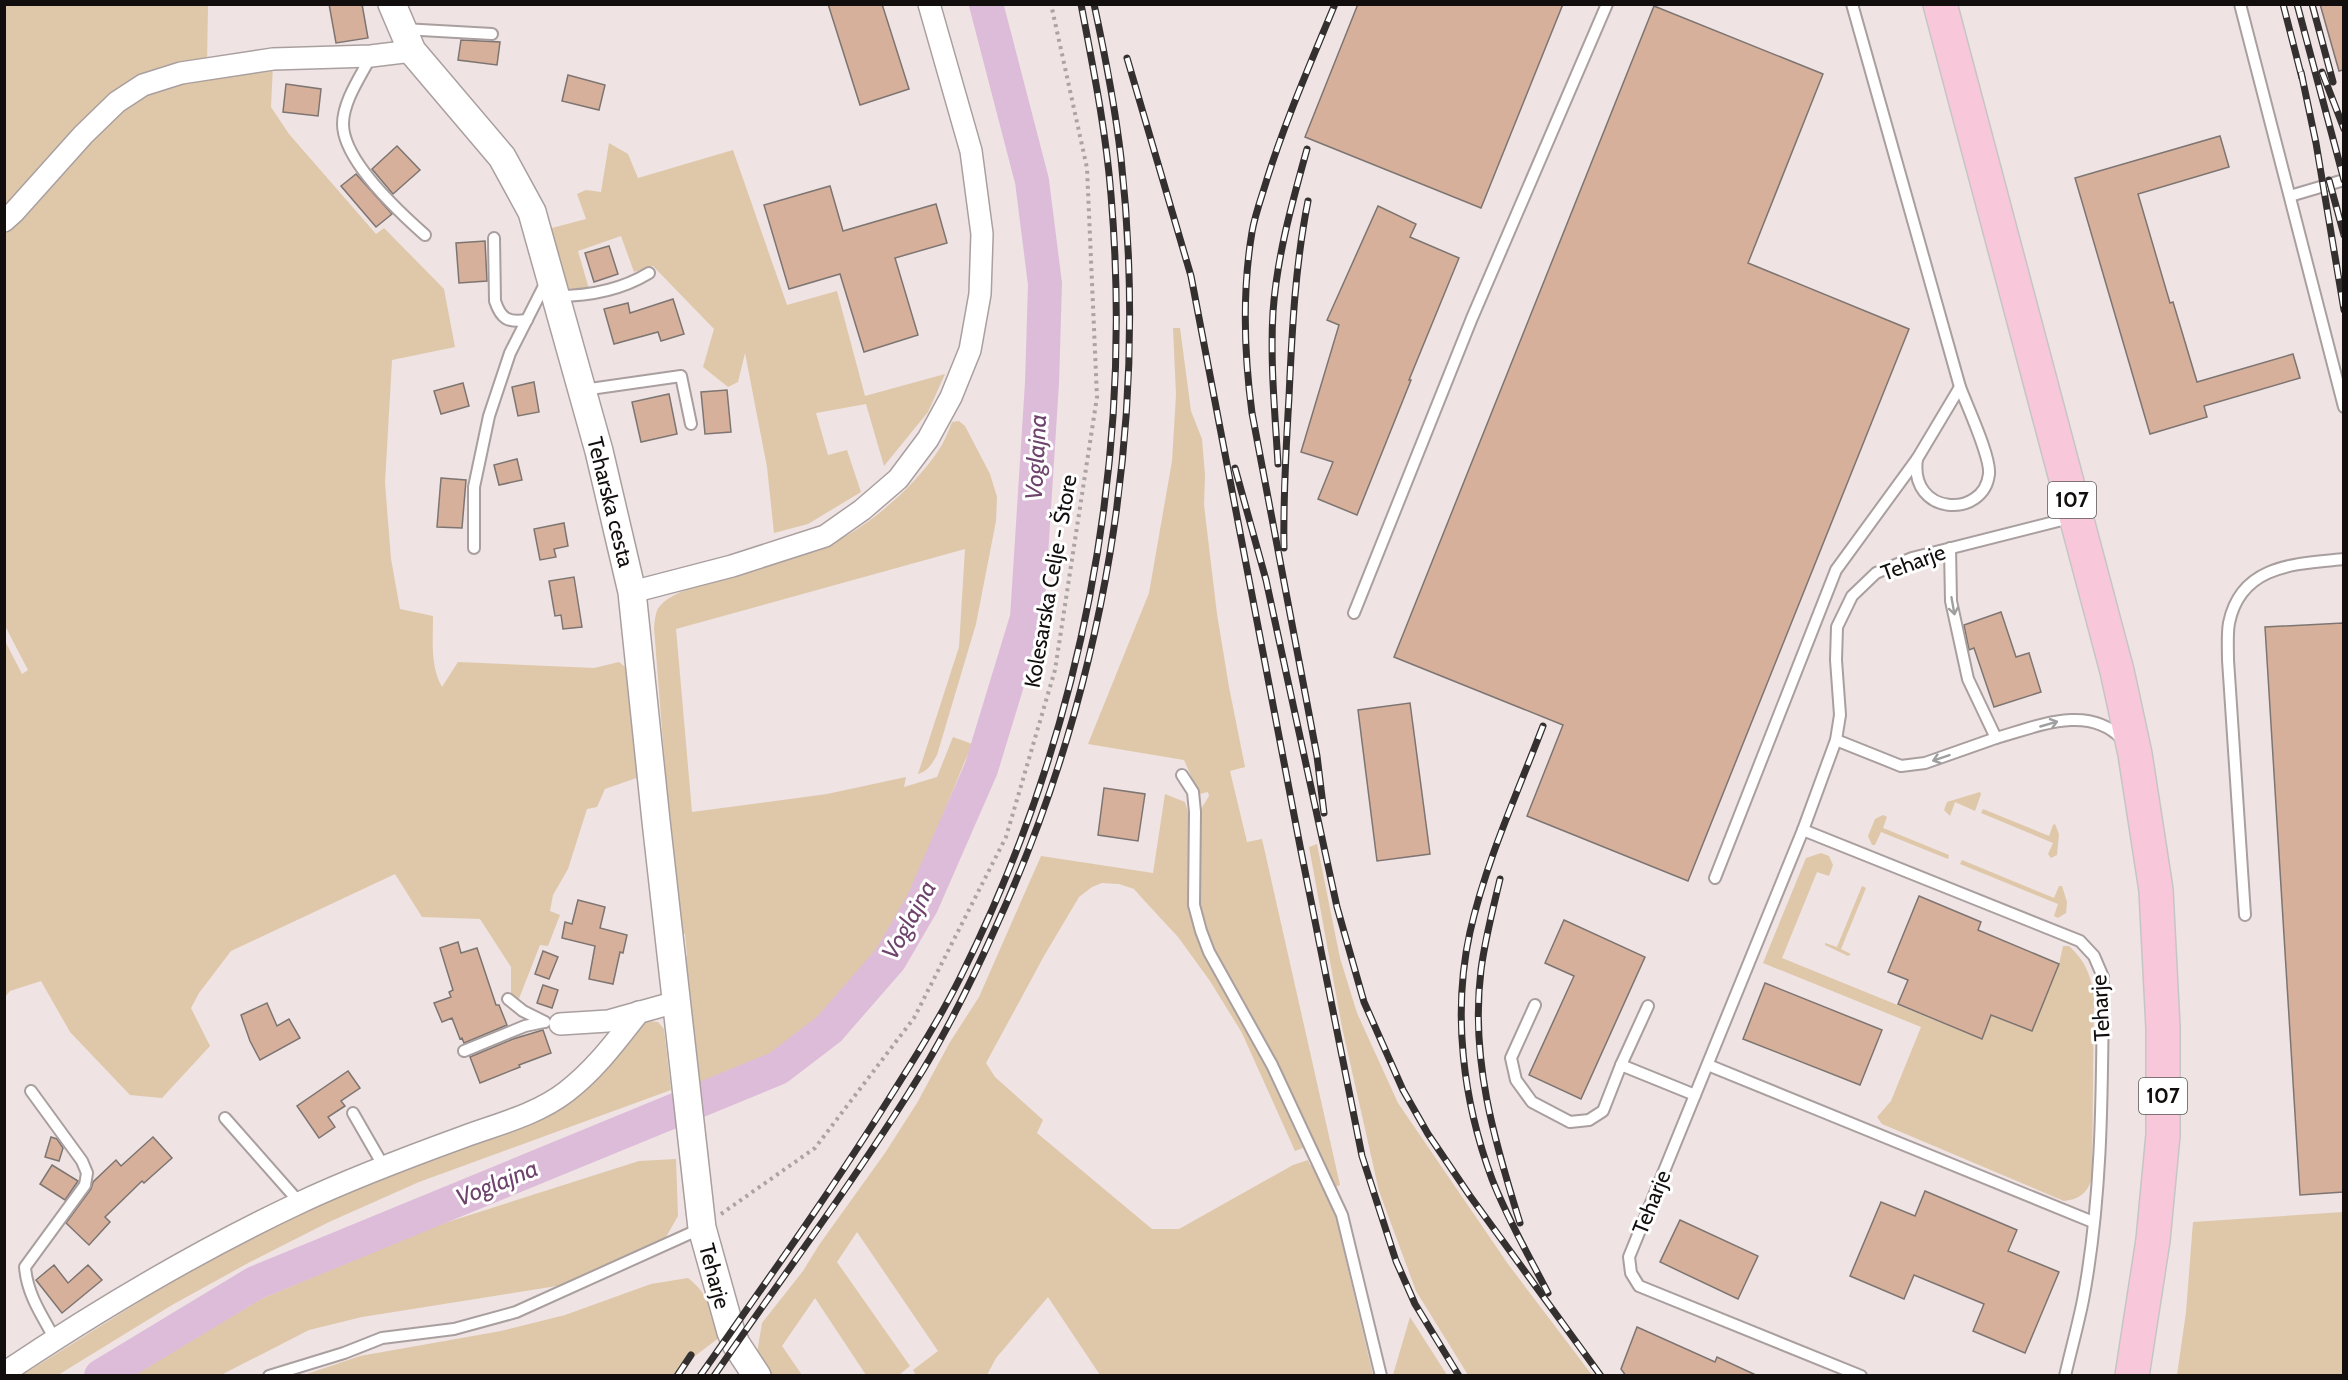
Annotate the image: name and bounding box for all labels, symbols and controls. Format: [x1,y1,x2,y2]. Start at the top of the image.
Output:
water label: Voglajna [1019,413,1052,501]
street label: Teharska cesta [581,434,640,570]
street label: Kolesarska Celje - Štore [1018,472,1083,690]
road number: 107 [2048,482,2096,518]
street label: Teharje [1877,538,1949,587]
one-way arrow [1948,596,1959,616]
one-way arrow [2039,718,2058,729]
one-way arrow [1932,753,1951,764]
water label: Voglajna [875,875,942,964]
street label: Teharje [2085,974,2116,1042]
road number: 107 [2139,1078,2187,1114]
water label: Voglajna [452,1153,542,1212]
street label: Teharje [1626,1166,1676,1238]
street label: Teharje [693,1240,736,1312]

